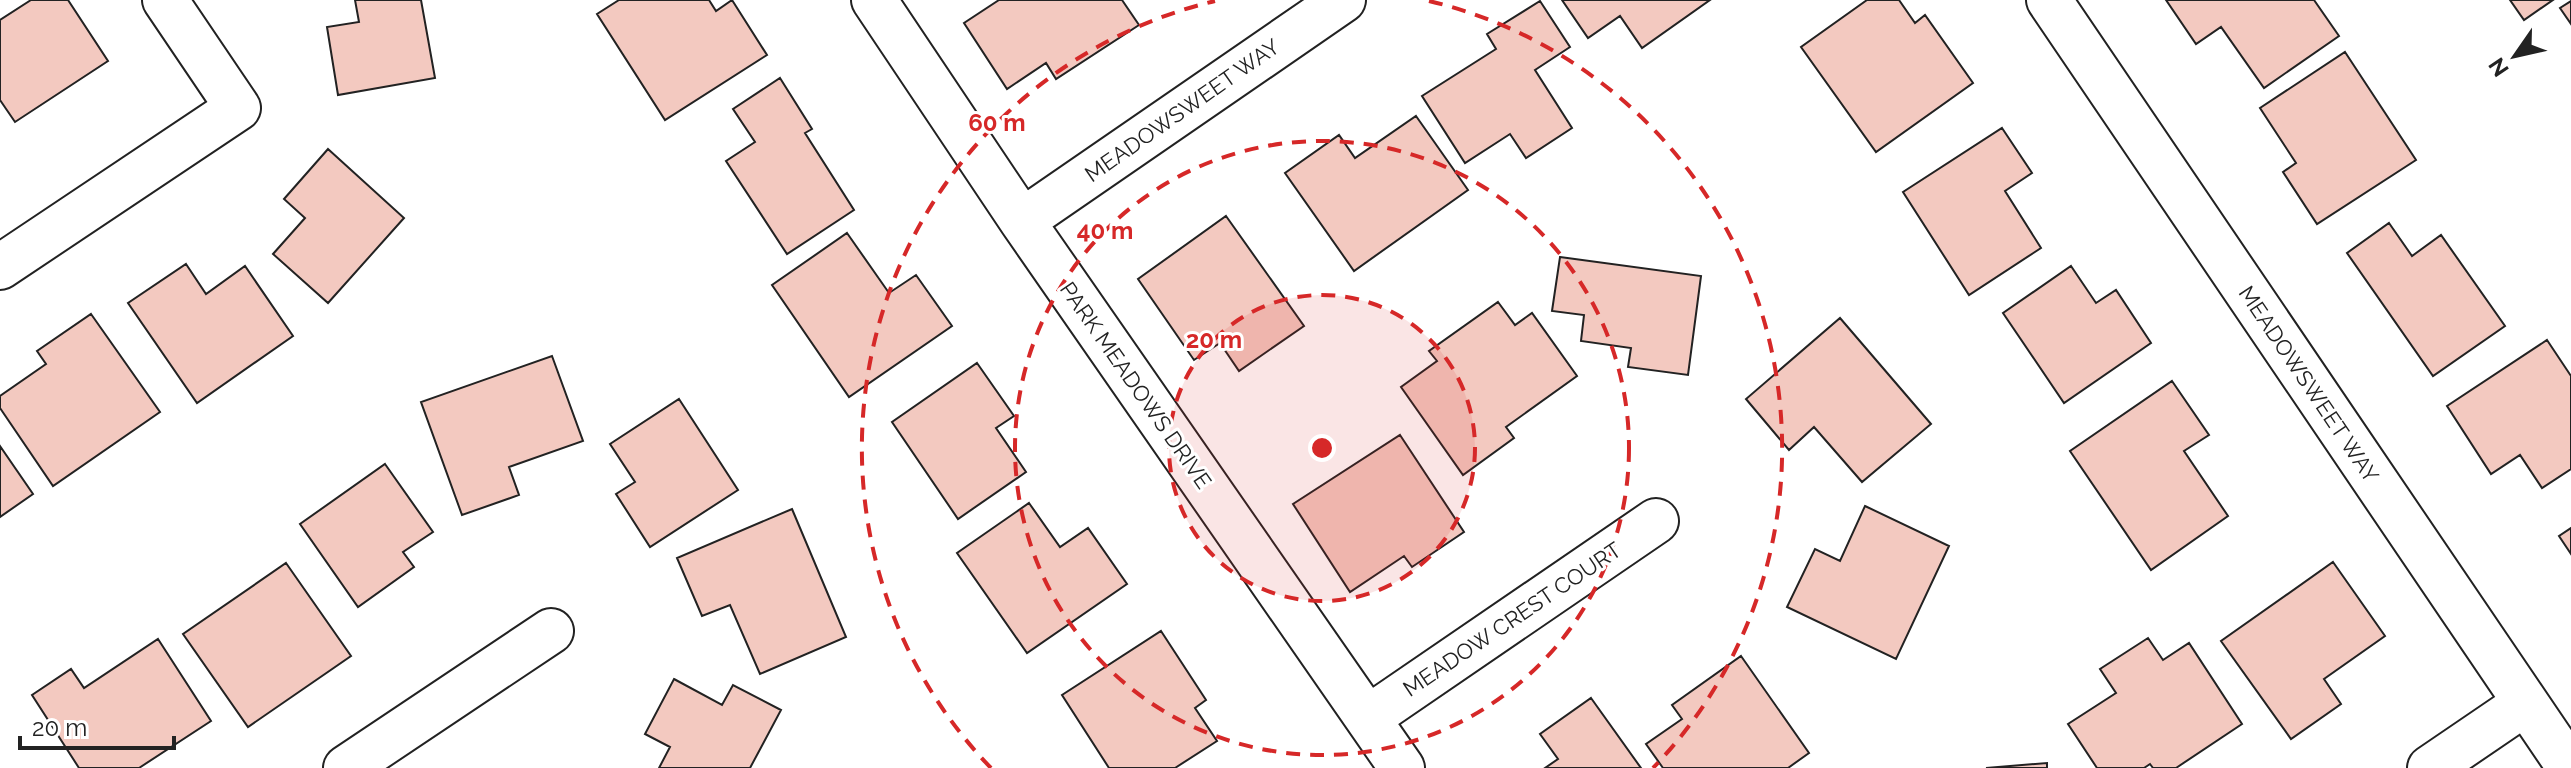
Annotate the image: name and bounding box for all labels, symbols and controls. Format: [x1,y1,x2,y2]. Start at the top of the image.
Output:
north arrow [2475,16,2555,96]
street label: MEADOWSWEET WAY [1080,33,1284,187]
text: N [2483,53,2514,81]
text: 60 m [968,108,1026,137]
text: 40 m [1077,216,1133,245]
street label: PARK MEADOWS DRIVE [1055,277,1217,493]
street label: MEADOWSWEET WAY [2234,281,2384,487]
text: 20 m [1186,325,1242,354]
centre of rings [1308,434,1336,462]
street label: MEADOW CREST COURT [1398,536,1626,702]
scale bar [20,700,174,750]
text: 20 m [32,713,87,742]

